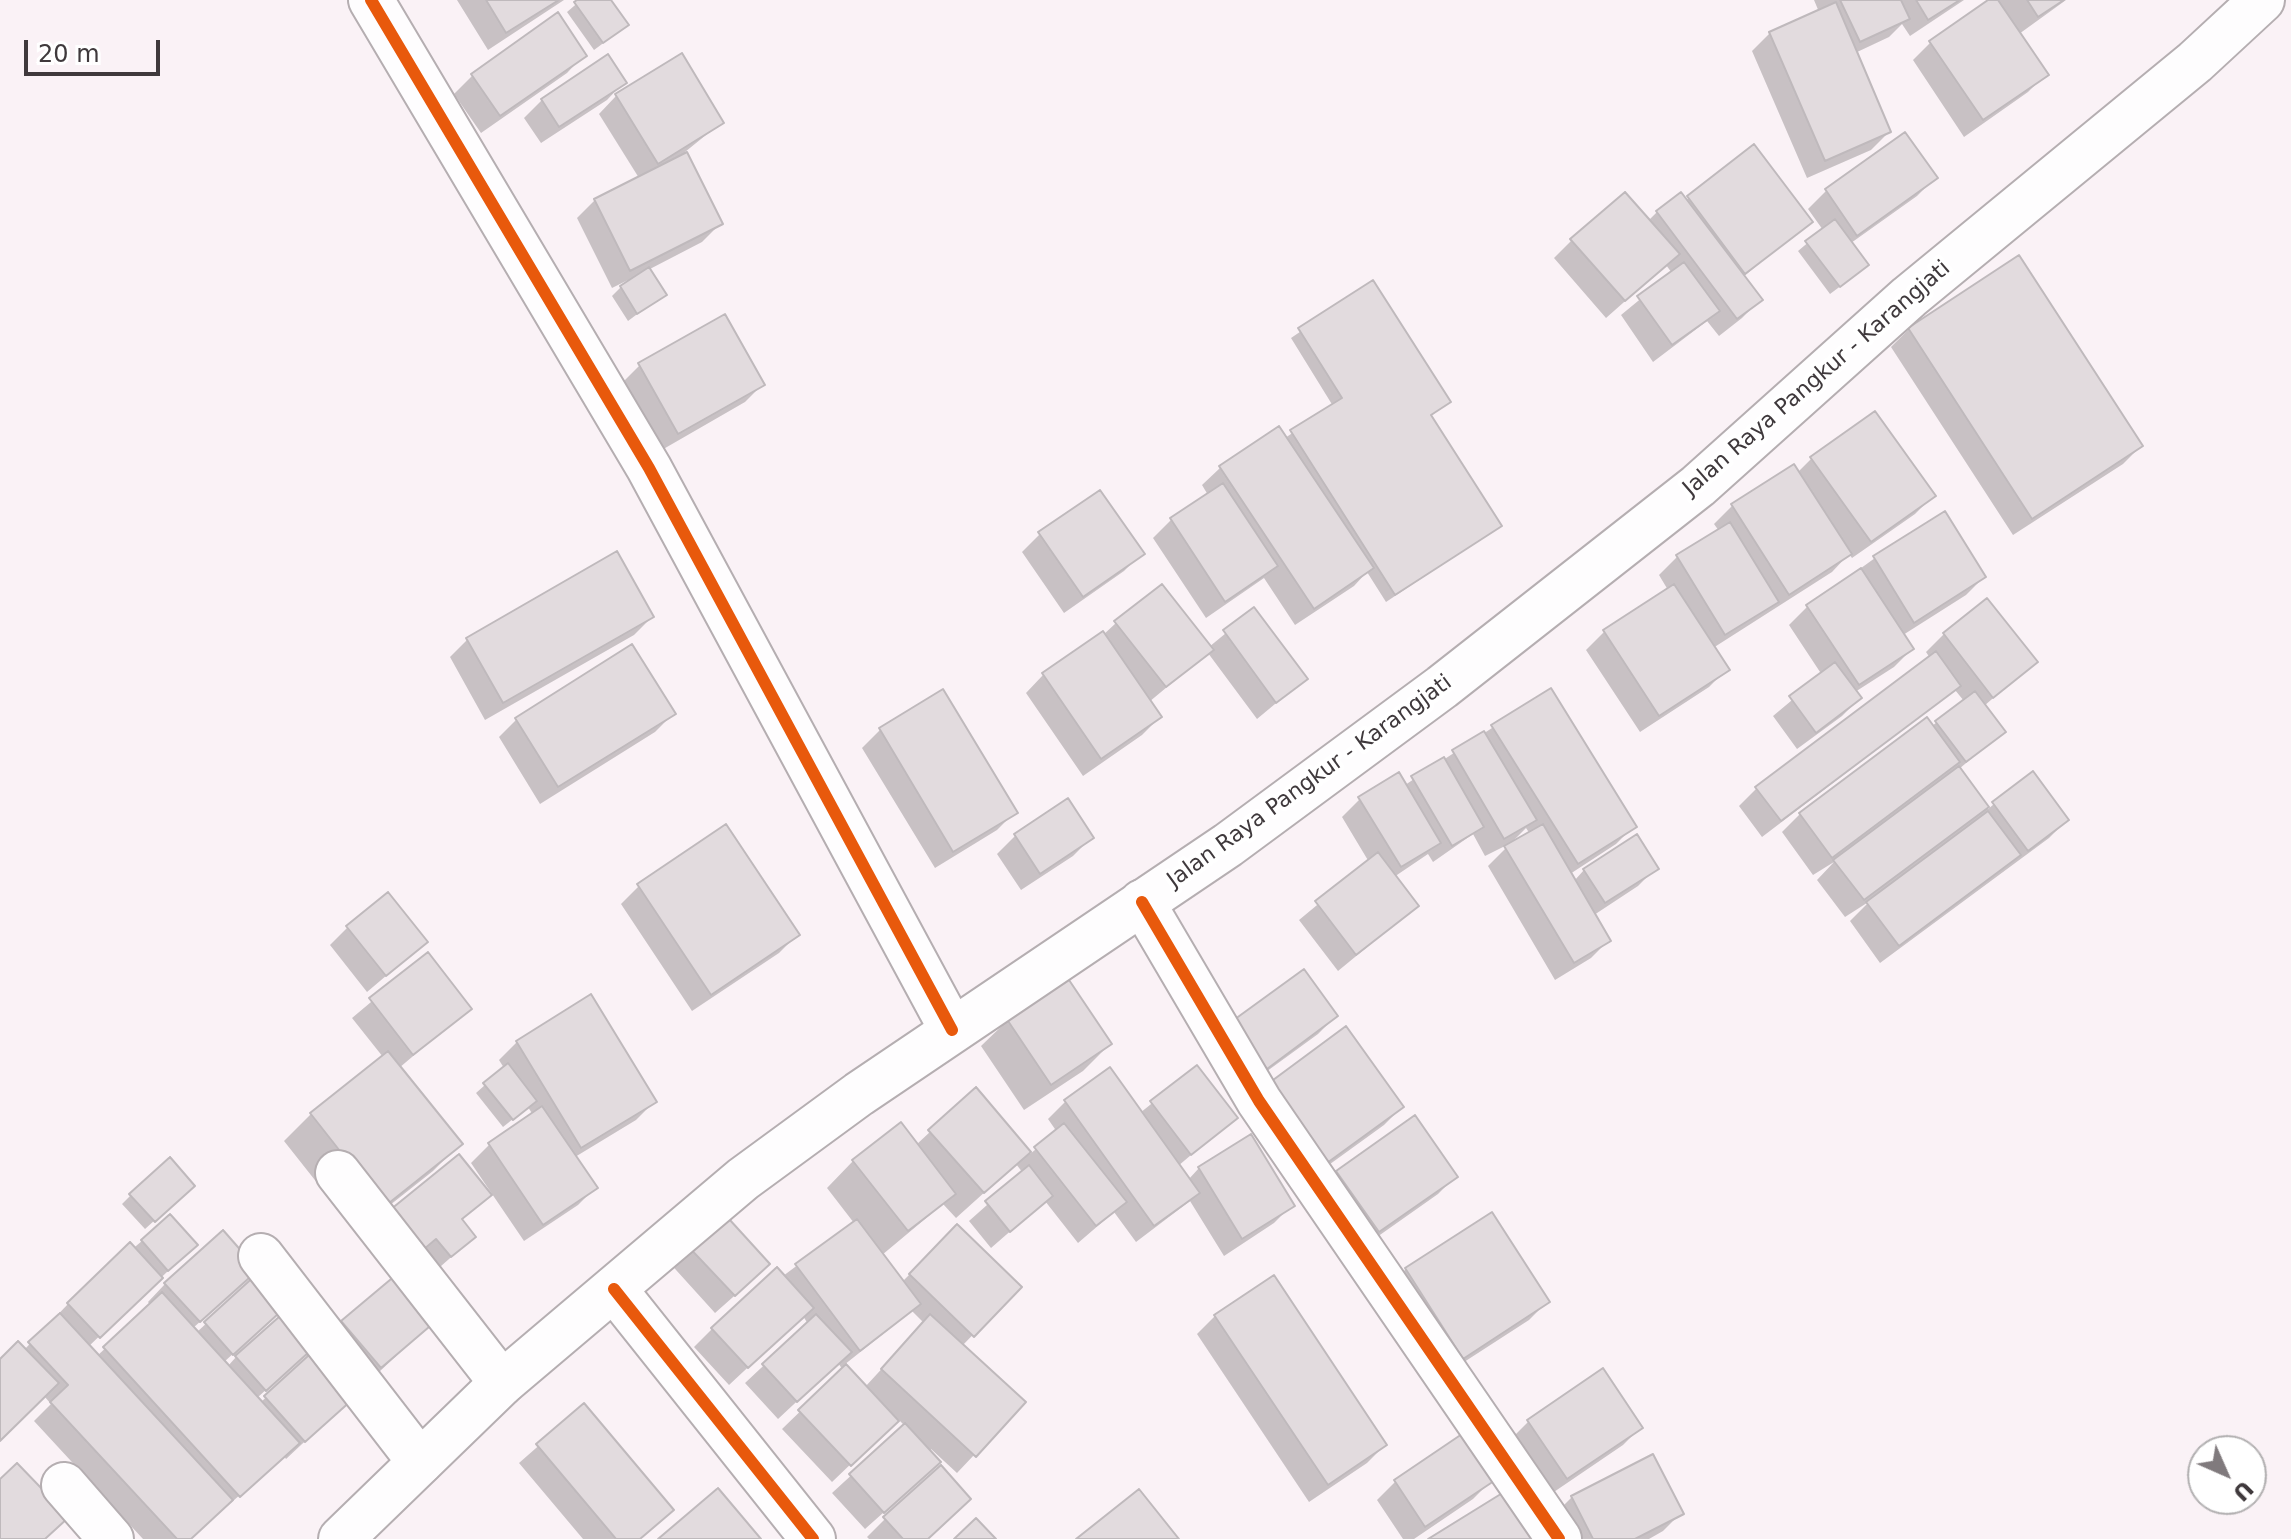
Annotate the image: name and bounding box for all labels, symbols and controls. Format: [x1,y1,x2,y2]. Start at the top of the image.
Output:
scale bar [28,24,164,74]
text: 20 m [38,40,100,68]
street label: Jalan Raya Pangkur - Karangjati [1678,256,1956,502]
street label: Jalan Raya Pangkur - Karangjati [1163,670,1457,894]
north arrow [2187,1435,2267,1515]
text: U [2228,1476,2258,1506]

